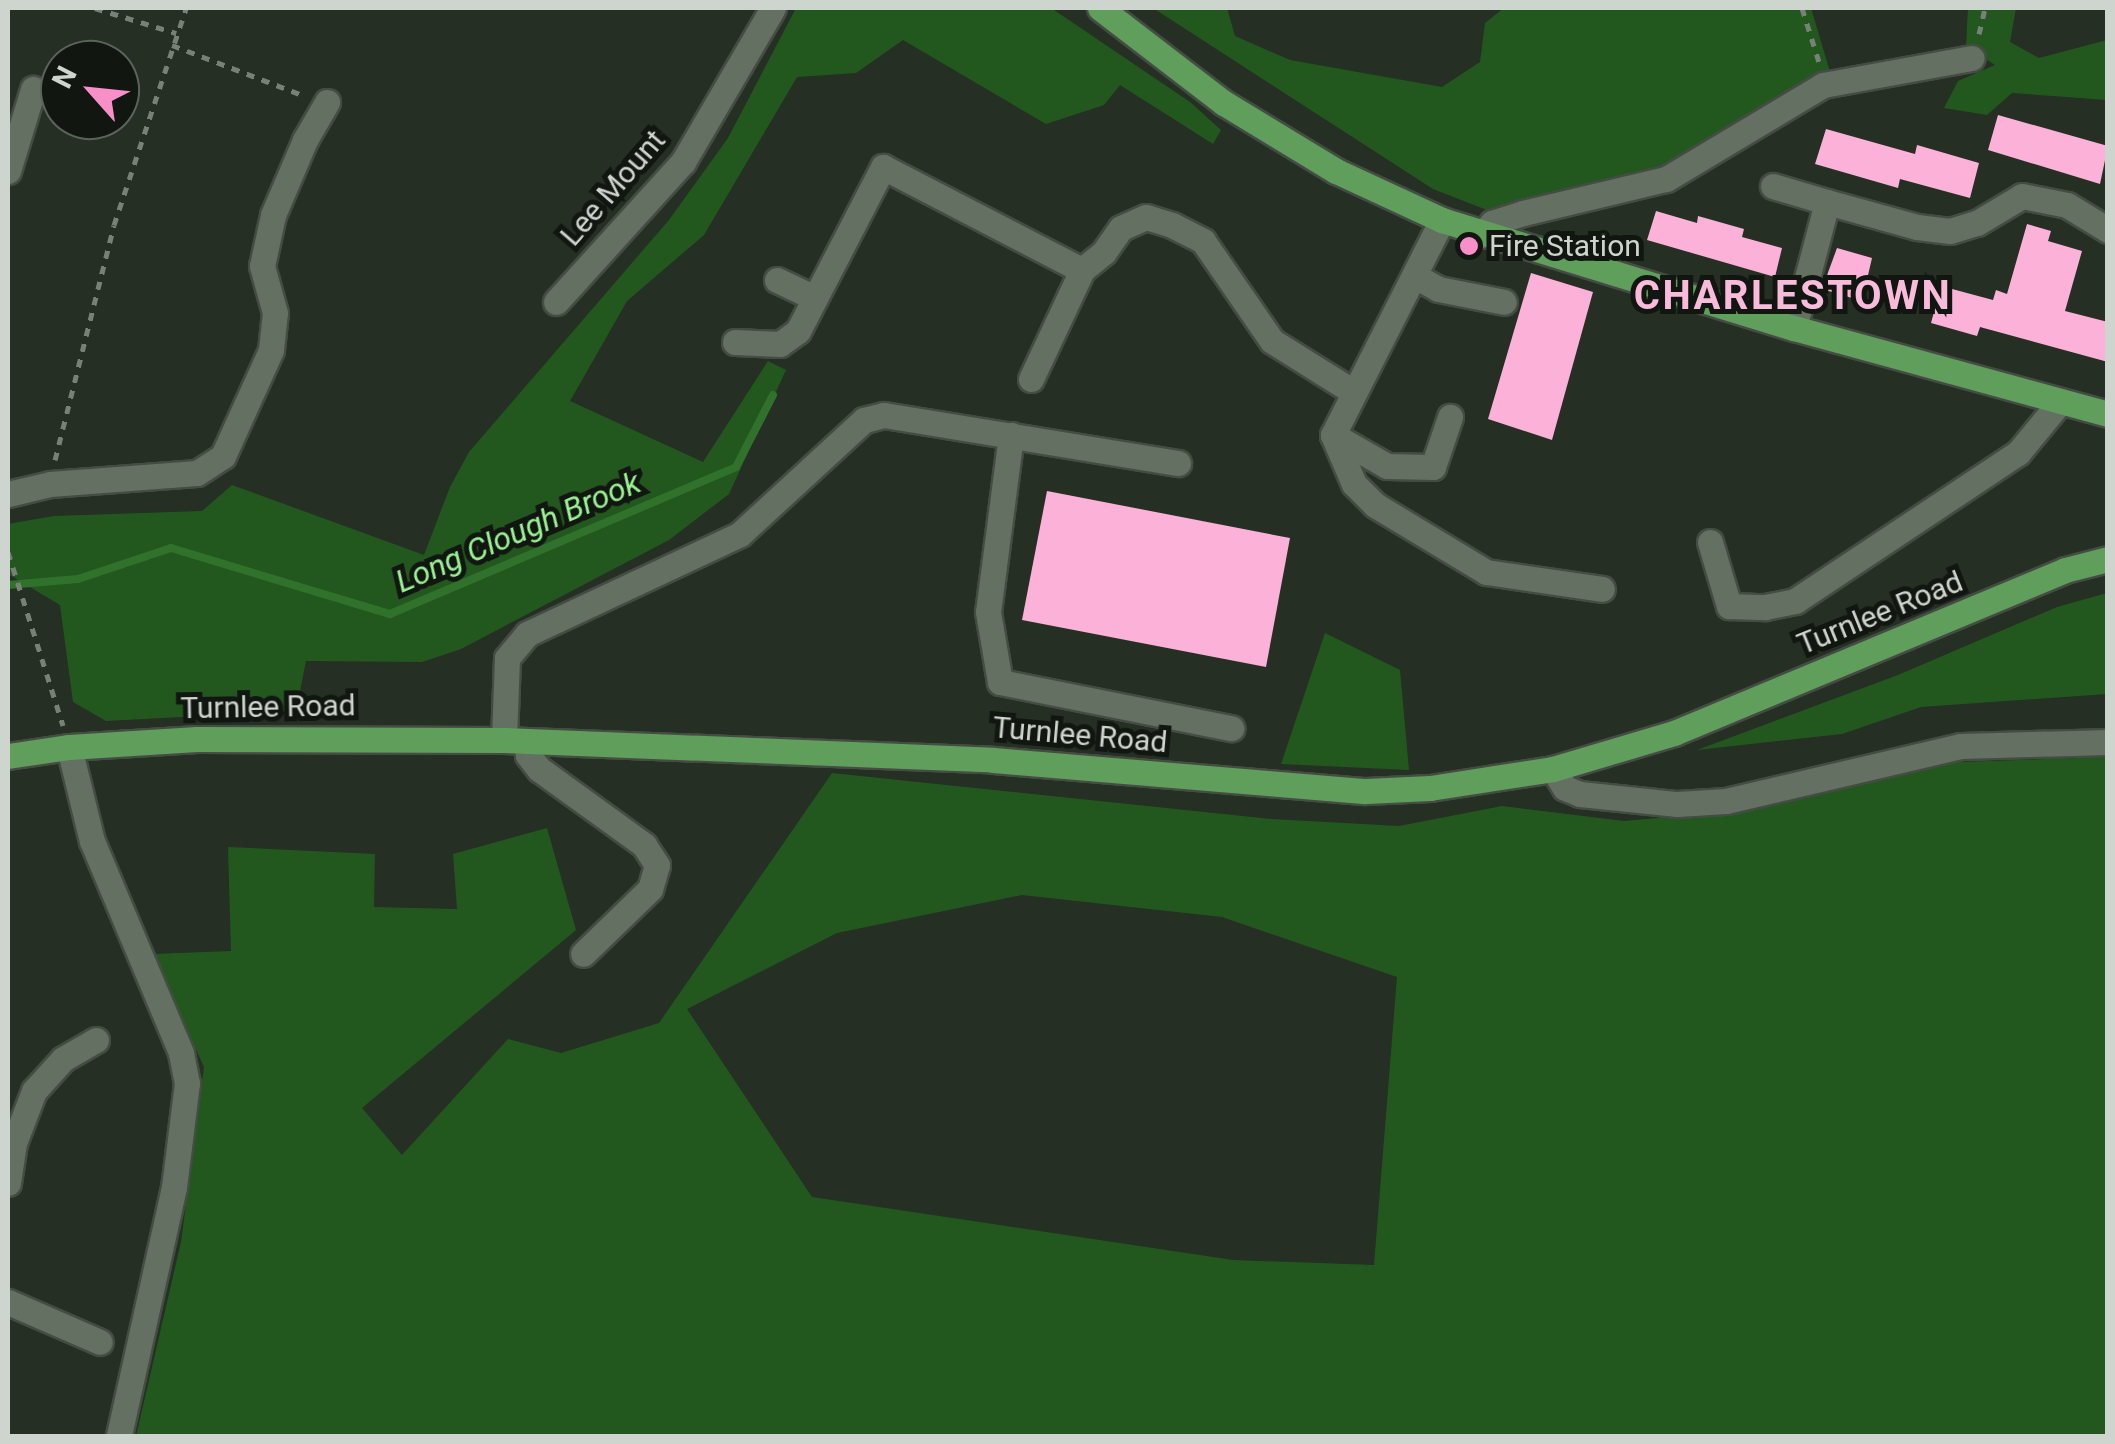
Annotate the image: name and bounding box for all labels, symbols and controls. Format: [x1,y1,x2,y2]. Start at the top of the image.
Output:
north arrow [40,40,140,140]
text: N [45,61,84,93]
street label: Lee Mount [553,123,673,253]
place label: Fire Station [1489,228,1641,264]
marker: Fire Station [1458,235,1480,257]
district label: CHARLESTOWN [1634,272,1952,320]
water label: Long Clough Brook [390,463,646,601]
street label: Turnlee Road [1792,564,1968,662]
street label: Turnlee Road [180,687,356,727]
street label: Turnlee Road [991,709,1169,761]

